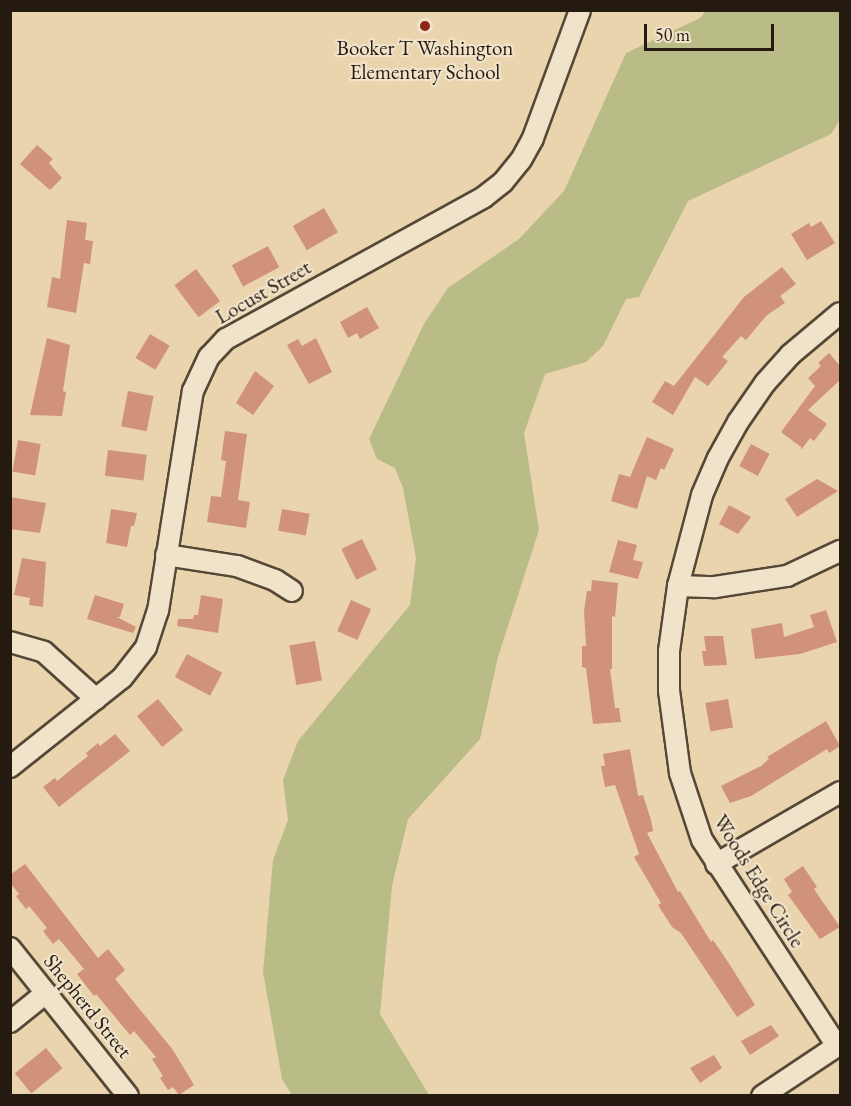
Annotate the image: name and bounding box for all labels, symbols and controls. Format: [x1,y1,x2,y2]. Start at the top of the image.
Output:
scale bar [647,12,778,50]
marker: Booker T Washington Elementary School [418,19,432,33]
text: 50 m [655,23,690,46]
place label: Booker T Washington Elementary School [337,35,513,85]
street label: Locust Street [211,255,315,329]
street label: Woods Edge Circle [708,810,810,952]
street label: Shepherd Street [38,949,138,1063]

